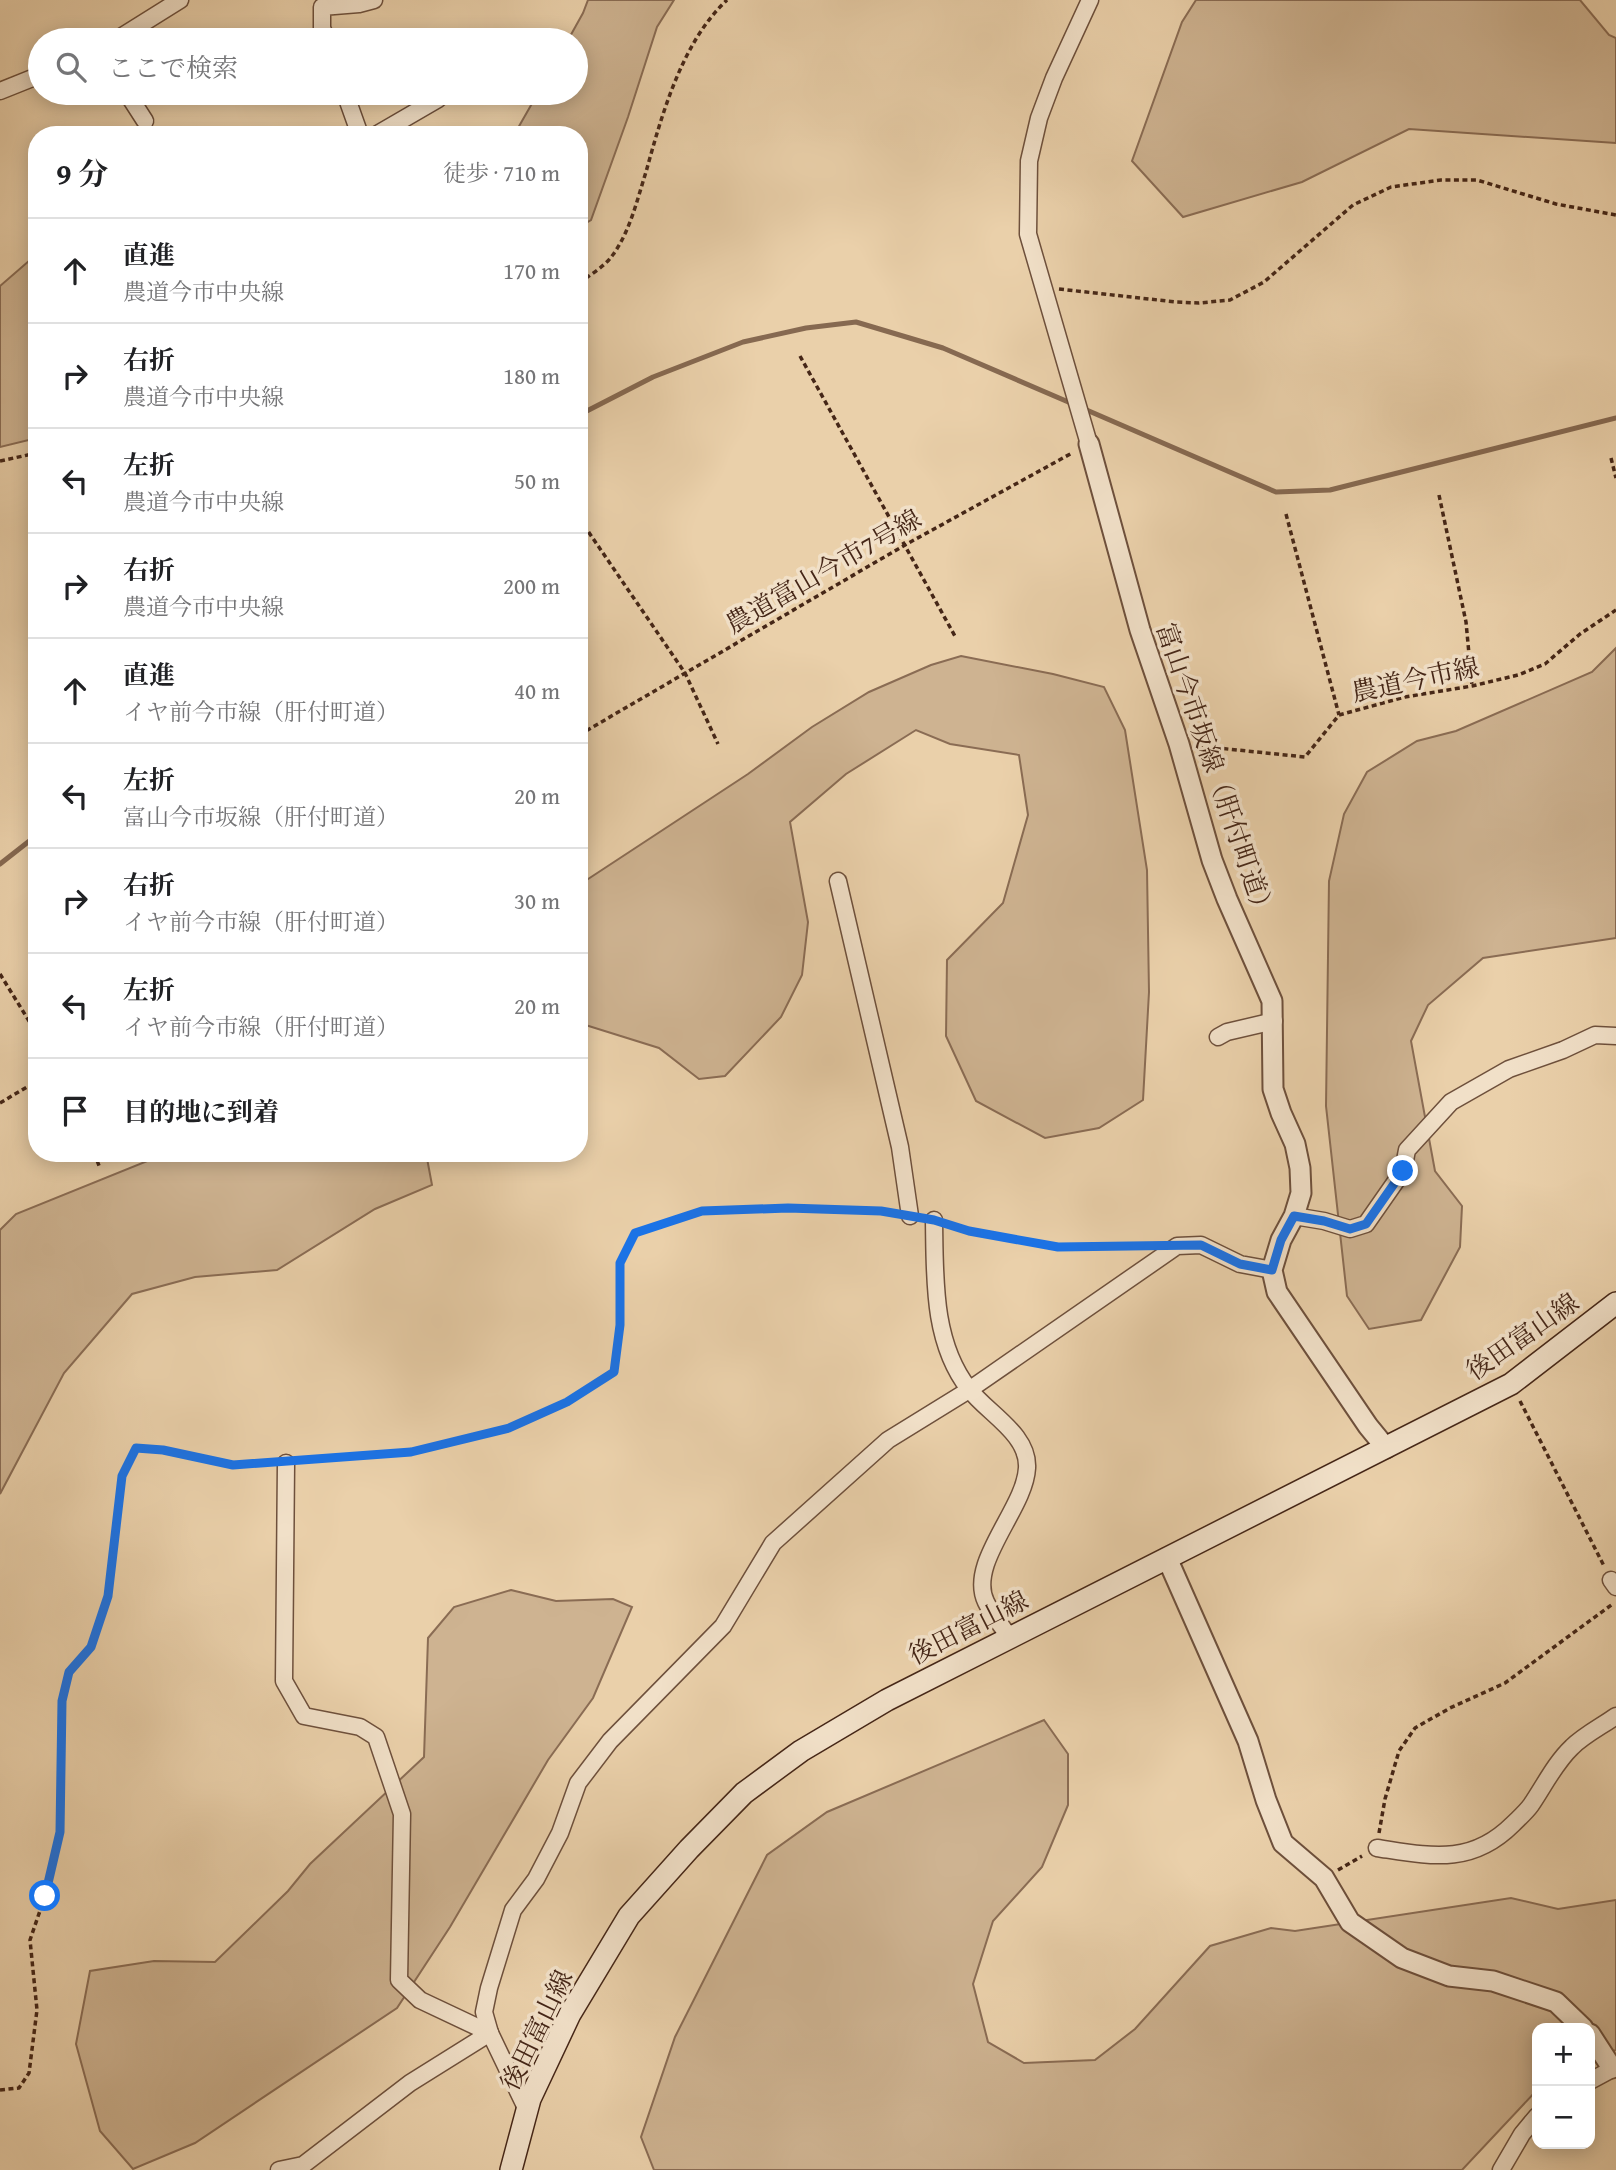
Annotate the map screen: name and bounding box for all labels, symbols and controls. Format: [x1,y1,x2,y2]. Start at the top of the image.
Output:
search box [28,28,588,105]
icon: search [52,48,90,86]
text: ここで検索 [108,48,238,87]
text: 9 分 [56,151,108,195]
text: 徒歩 · 710 m [443,156,560,189]
text: 直進 [123,235,175,274]
icon: ahead [56,252,94,290]
text: 170 m [503,254,560,287]
text: 農道今市中央線 [123,275,284,308]
text: 右折 [123,340,175,379]
icon: right [56,357,94,395]
text: 180 m [503,359,560,392]
text: 農道今市中央線 [123,380,284,413]
text: 左折 [123,445,175,484]
icon: left [56,462,94,500]
text: 50 m [514,464,560,497]
text: 農道今市中央線 [123,485,284,518]
street label: 農道富山今市7号線 [718,499,928,643]
text: 右折 [123,550,175,589]
icon: right [56,567,94,605]
text: 200 m [503,569,560,602]
text: 農道今市中央線 [123,590,284,623]
street label: 富山今市坂線（肝付町道） [1147,617,1285,925]
street label: 農道今市線 [1347,646,1483,712]
text: 直進 [123,655,175,694]
icon: ahead [56,672,94,710]
text: 40 m [514,674,560,707]
text: イヤ前今市線（肝付町道） [123,695,399,728]
text: 左折 [123,760,175,799]
icon: left [56,777,94,815]
text: 20 m [514,779,560,812]
text: 富山今市坂線（肝付町道） [123,800,399,833]
text: 右折 [123,865,175,904]
icon: right [56,882,94,920]
text: 30 m [514,884,560,917]
text: イヤ前今市線（肝付町道） [123,905,399,938]
text: 左折 [123,970,175,1009]
icon: left [56,987,94,1025]
text: 20 m [514,989,560,1022]
text: イヤ前今市線（肝付町道） [123,1010,399,1043]
icon: arrive [56,1092,94,1130]
text: 目的地に到着 [123,1092,279,1131]
route end [1387,1155,1418,1186]
street label: 後田富山線 [1458,1283,1586,1389]
street label: 後田富山線 [901,1580,1035,1674]
route start [29,1880,60,1911]
street label: 後田富山線 [490,1963,582,2097]
map controls [1532,2023,1595,2149]
button: + [1532,2023,1595,2086]
button: − [1532,2086,1595,2149]

